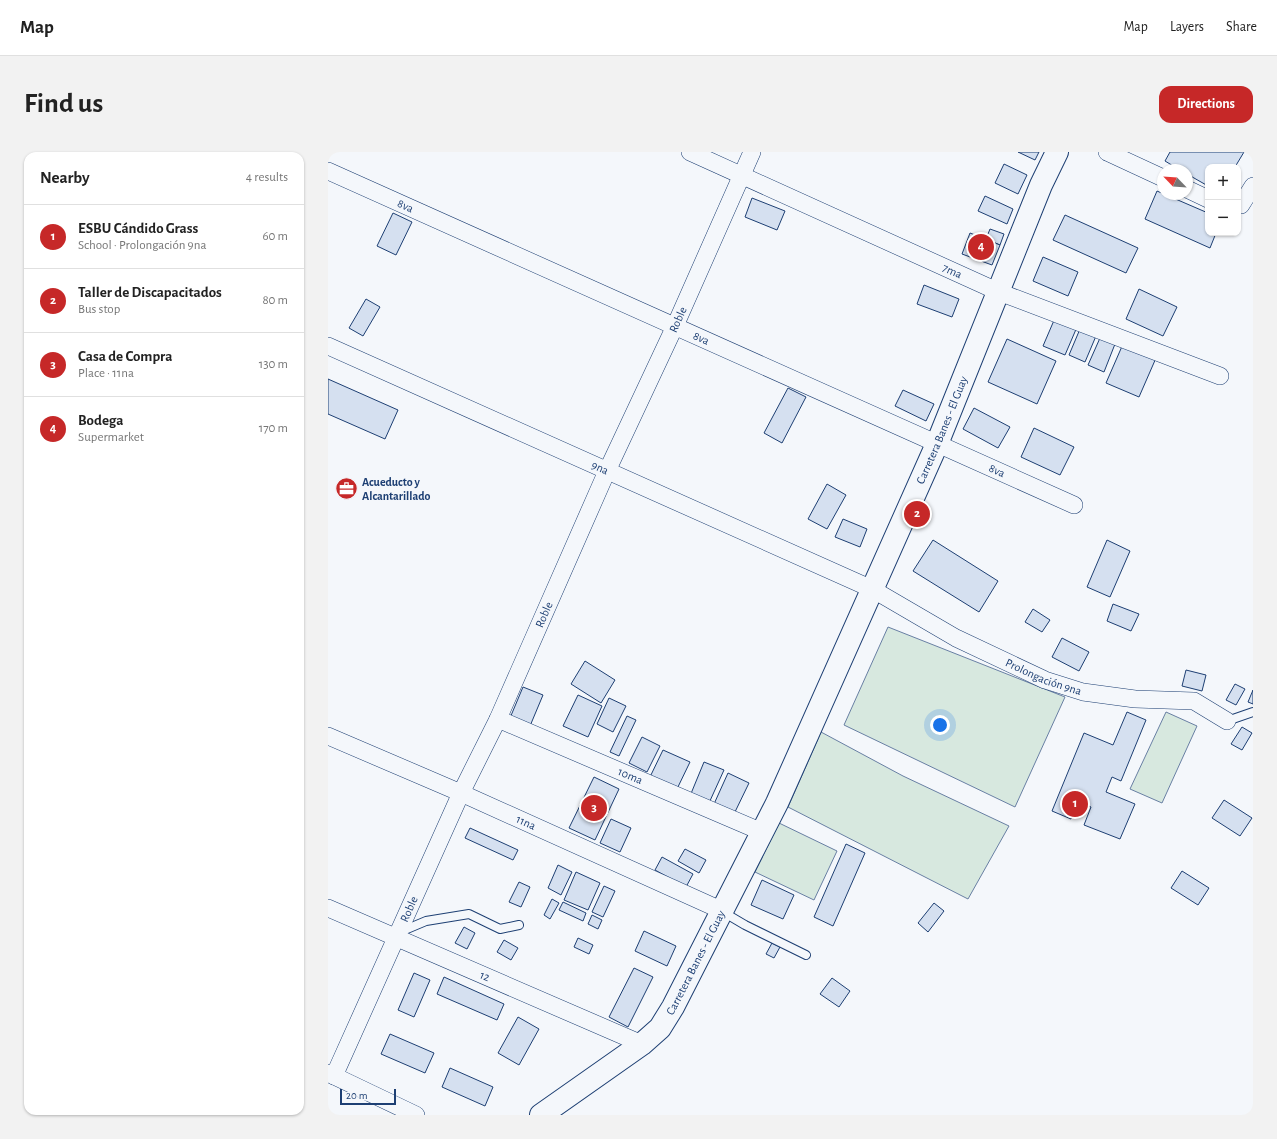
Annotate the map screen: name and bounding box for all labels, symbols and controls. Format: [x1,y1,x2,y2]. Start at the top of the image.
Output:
text: Map [20,18,54,37]
text: Map [1123,20,1148,34]
text: Layers [1170,20,1204,34]
text: Share [1226,20,1257,34]
button: Directions [1159,86,1253,123]
text: Find us [24,90,103,118]
north arrow [1157,164,1193,200]
map controls [1205,164,1241,236]
button: + [1205,164,1241,200]
text: Nearby [40,169,90,186]
text: 4 results [246,171,288,184]
street label: 8va [396,197,416,215]
button: − [1205,200,1241,236]
text: ESBU Cándido Grass [78,221,198,236]
text: 1 [51,230,55,243]
text: 60 m [262,230,288,243]
pin: 4 [968,232,994,262]
text: School · Prolongación 9na [78,239,206,252]
street label: 7ma [941,261,964,281]
text: Taller de Discapacitados [78,285,222,300]
text: 2 [50,294,56,307]
text: 80 m [262,294,288,307]
text: Bus stop [78,303,120,316]
street label: Roble [667,305,689,334]
street label: 8va [691,329,712,347]
text: Casa de Compra [78,349,172,364]
text: 3 [50,358,56,371]
text: 130 m [259,358,288,371]
text: Place · 11na [78,367,134,380]
street label: Carretera Banes - El Guay [914,374,971,486]
text: Bodega [78,413,123,428]
text: 4 [50,422,56,435]
text: 170 m [259,422,288,435]
text: Supermarket [78,431,144,444]
street label: 9na [590,459,611,477]
street label: 8va [987,462,1007,479]
office icon: Acueducto y Alcantarillado [333,476,359,502]
place label: Acueducto y Alcantarillado [362,476,430,502]
pin: 2 [904,499,930,529]
street label: Roble [533,600,555,629]
street label: Prolongación 9na [1004,656,1083,697]
your location [930,715,950,735]
street label: 10ma [616,765,645,786]
pin: 1 [1062,789,1088,819]
pin: 3 [581,793,607,823]
street label: 11na [514,813,538,832]
street label: Roble [398,894,420,924]
street label: Carretera Banes - El Guay [664,908,728,1017]
street label: 12 [478,969,492,984]
scale bar [340,1087,396,1106]
text: 20 m [346,1090,367,1101]

